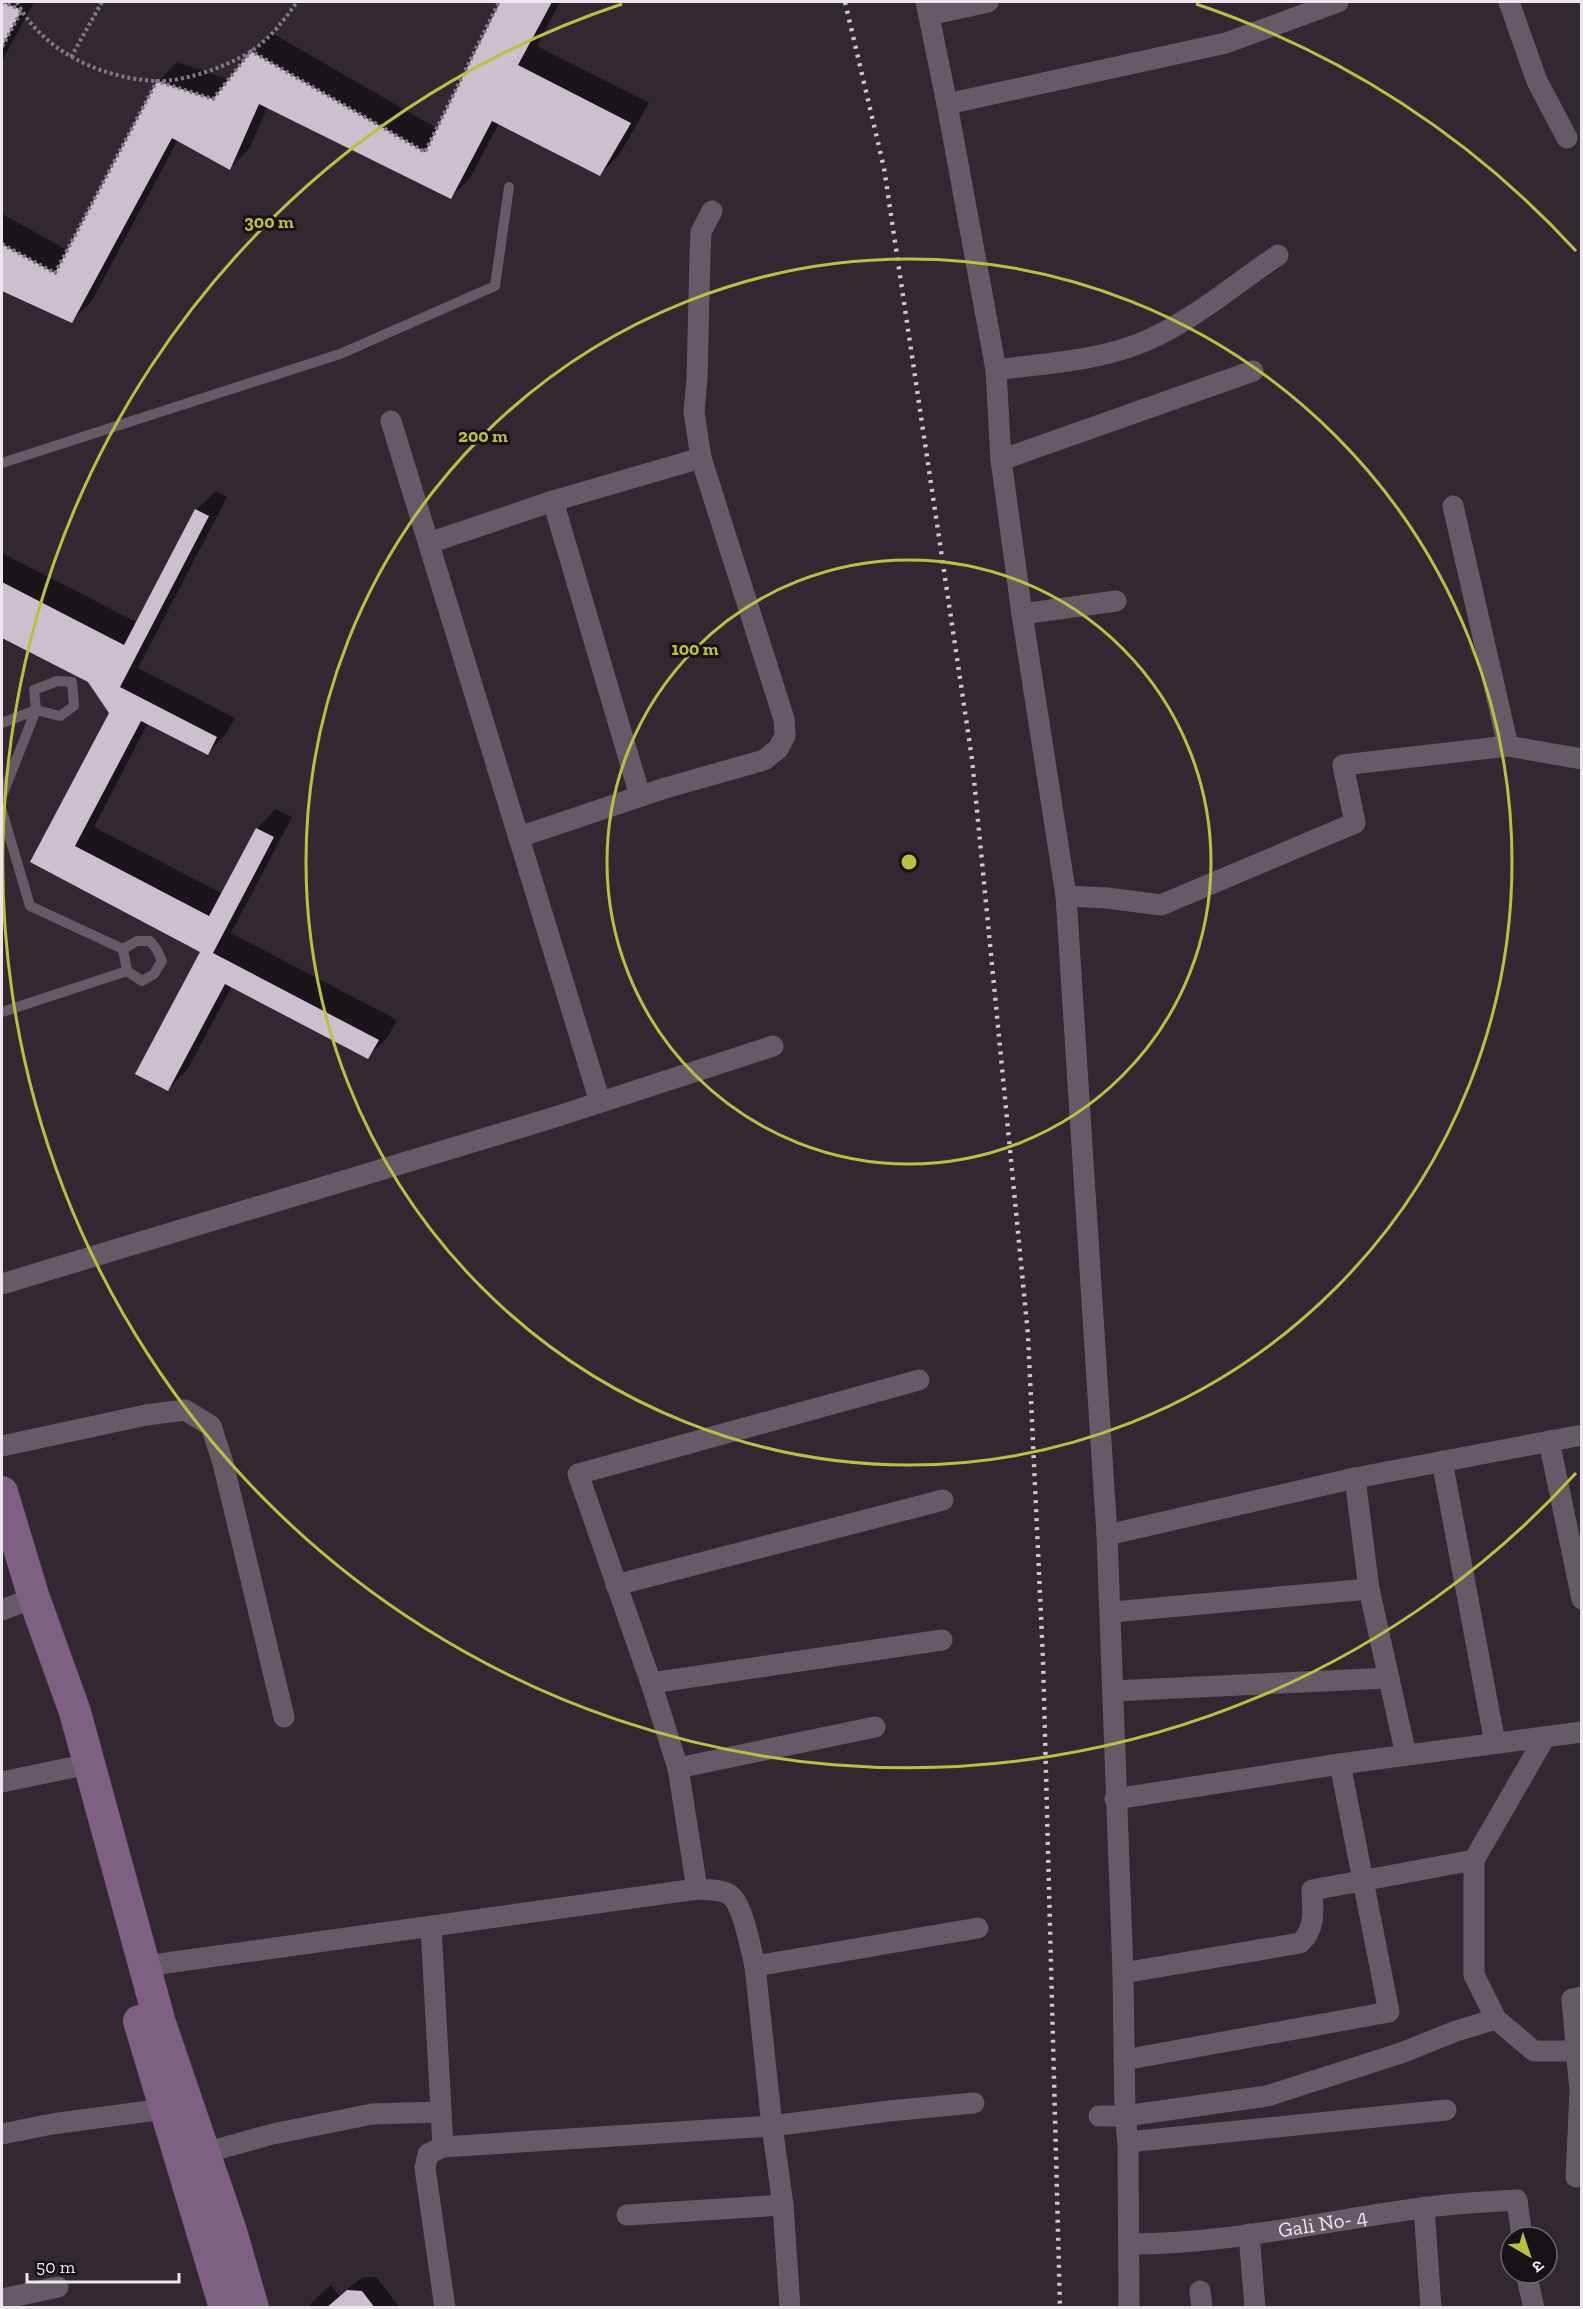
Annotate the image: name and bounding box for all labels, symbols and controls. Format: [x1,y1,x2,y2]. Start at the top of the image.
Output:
text: 300 m [244,211,294,233]
text: 200 m [458,425,508,447]
text: 100 m [671,638,719,660]
centre of rings [899,852,919,872]
street label: Gali No- 4 [1276,2203,1369,2242]
north arrow [1499,2225,1559,2285]
scale bar [27,2246,178,2284]
text: 50 m [36,2256,76,2278]
text: उ [1528,2256,1548,2277]

